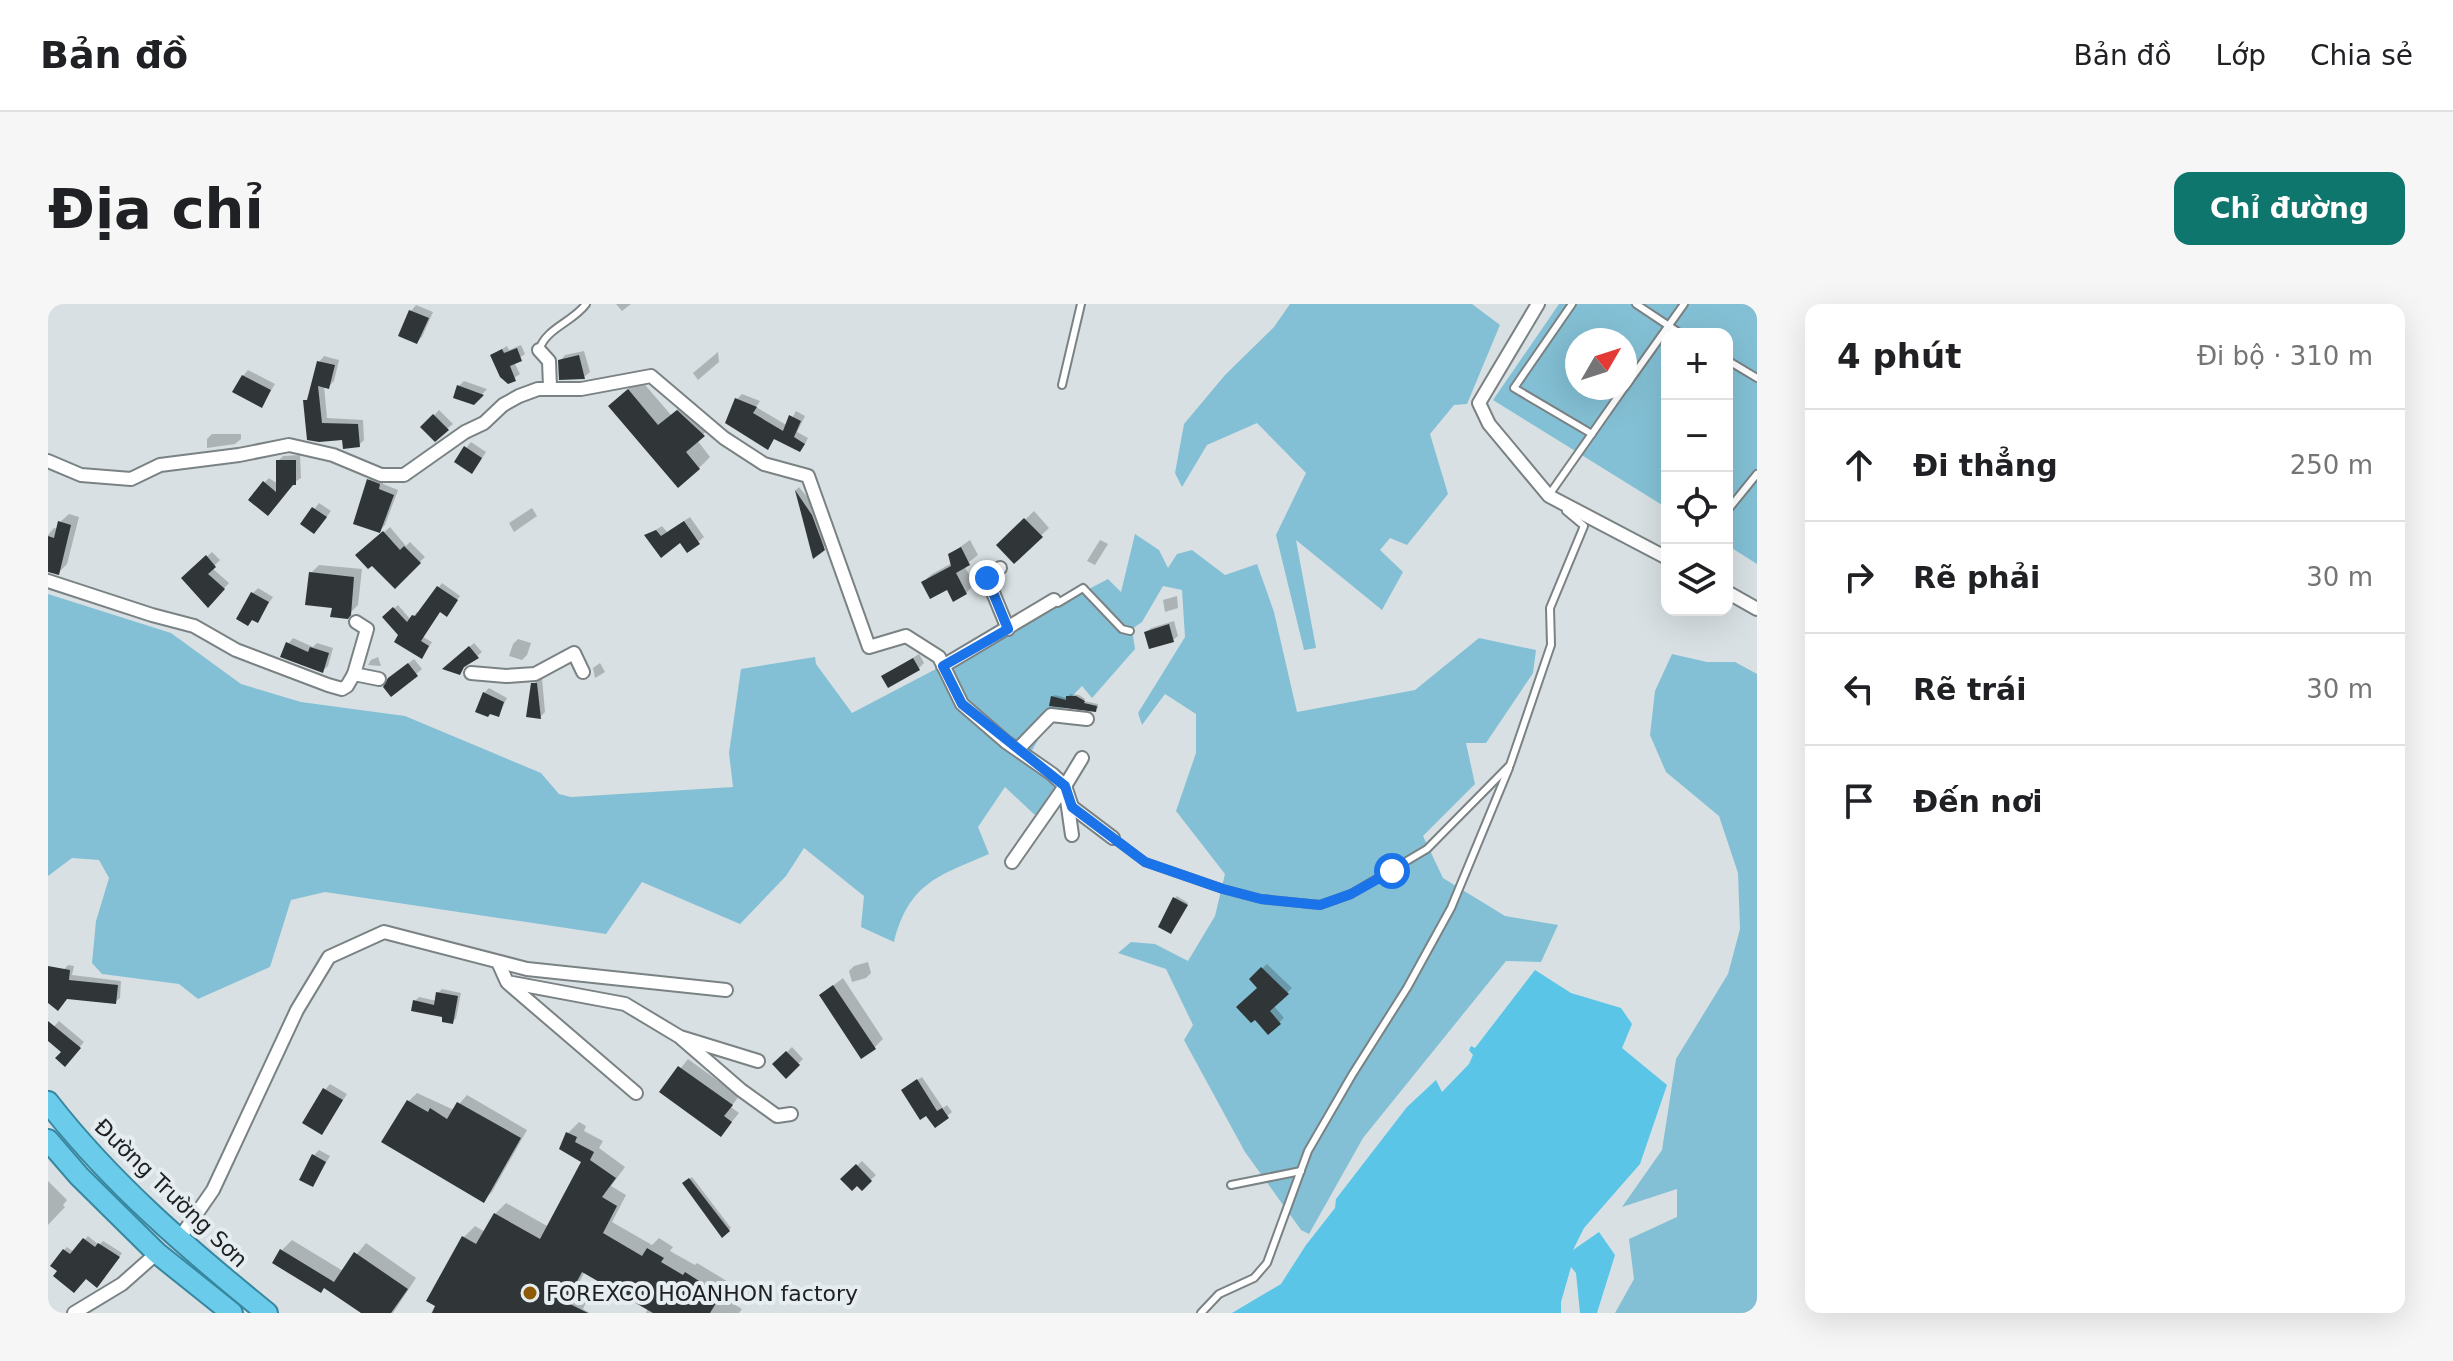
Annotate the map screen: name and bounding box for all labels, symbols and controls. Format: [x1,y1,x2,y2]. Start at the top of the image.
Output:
text: Bản đồ [40,33,188,77]
text: Bản đồ [2074,39,2172,72]
text: Lớp [2216,39,2266,72]
text: Chia sẻ [2310,39,2413,72]
button: Chỉ đường [2174,172,2405,245]
text: Địa chỉ [48,176,264,241]
north arrow [1565,328,1637,400]
map controls [1661,328,1733,616]
button: + [1661,328,1733,400]
text: 4 phút [1837,336,1962,376]
text: Đi bộ · 310 m [2197,341,2373,371]
button: − [1661,400,1733,472]
icon: ahead [1837,443,1881,487]
text: Đi thẳng [1913,448,2058,483]
text: 250 m [2290,450,2373,480]
button: locate [1661,472,1733,544]
button: layers [1661,544,1733,616]
icon: right [1837,555,1881,599]
route end [969,560,1005,596]
text: Rẽ phải [1913,560,2040,595]
text: 30 m [2306,562,2373,592]
icon: left [1837,667,1881,711]
text: Rẽ trái [1913,672,2027,707]
text: 30 m [2306,674,2373,704]
icon: arrive [1837,779,1881,823]
text: Đến nơi [1913,784,2043,819]
route start [1374,853,1410,889]
street label: Đường Trường Sơn [90,1114,252,1272]
place label: FOREXCO HOANHON factory [546,1281,858,1306]
marker: FOREXCO HOANHON factory [521,1284,539,1302]

